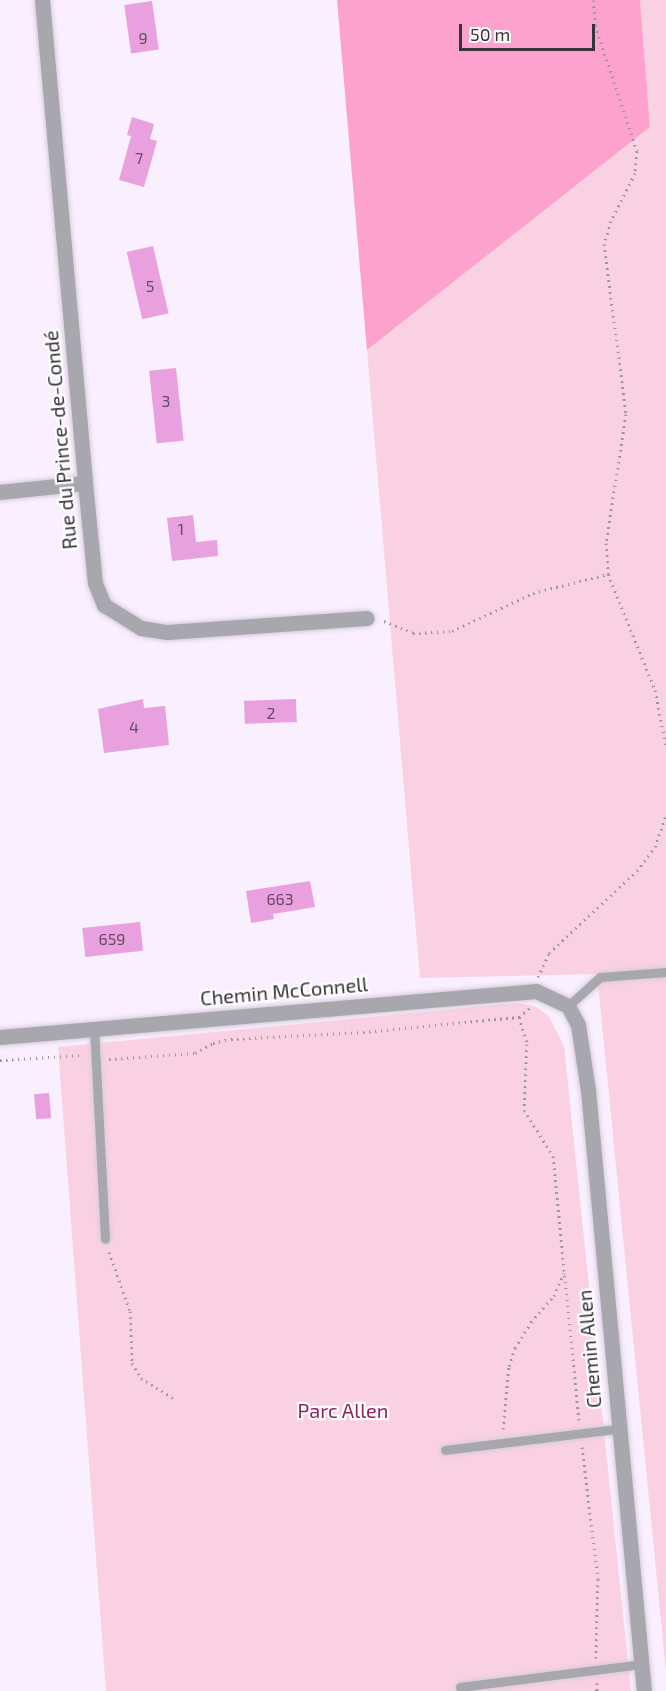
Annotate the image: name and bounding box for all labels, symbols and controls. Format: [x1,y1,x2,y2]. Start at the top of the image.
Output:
scale bar [462,12,598,50]
text: 50 m [470,23,510,45]
house number: 9 [138,28,148,48]
house number: 7 [135,148,143,168]
house number: 5 [146,276,154,296]
street label: Rue du Prince-de-Condé [38,329,82,551]
house number: 3 [162,391,170,411]
house number: 1 [178,519,184,539]
house number: 2 [267,703,275,723]
house number: 4 [129,717,139,737]
house number: 663 [266,889,294,909]
house number: 659 [99,929,125,949]
street label: Chemin McConnell [199,972,369,1010]
street label: Chemin Allen [572,1289,606,1409]
park label: Parc Allen [297,1398,389,1422]

